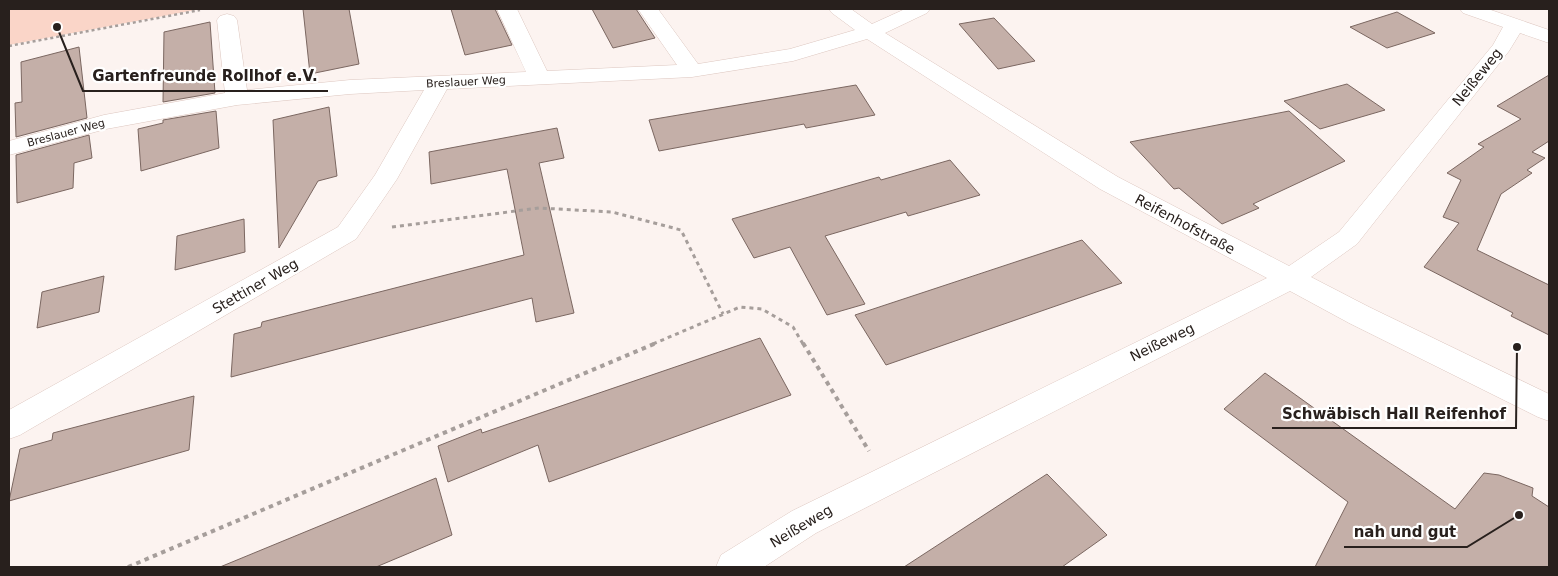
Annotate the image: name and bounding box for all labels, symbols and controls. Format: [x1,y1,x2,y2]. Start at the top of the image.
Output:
street label: Neißeweg [1449,45,1505,109]
callout: Gartenfreunde Rollhof e.V. [83,61,328,91]
text: Gartenfreunde Rollhof e.V. [92,67,318,85]
street label: Breslauer Weg [426,73,506,91]
street label: Breslauer Weg [26,116,106,150]
street label: Reifenhofstraße [1132,191,1238,257]
street label: Stettiner Weg [209,255,301,317]
street label: Neißeweg [1127,320,1197,364]
callout: Schwäbisch Hall Reifenhof [1272,398,1516,428]
text: Schwäbisch Hall Reifenhof [1282,405,1506,423]
street label: Neißeweg [767,501,835,551]
callout: nah und gut [1344,517,1467,547]
text: nah und gut [1354,523,1456,541]

